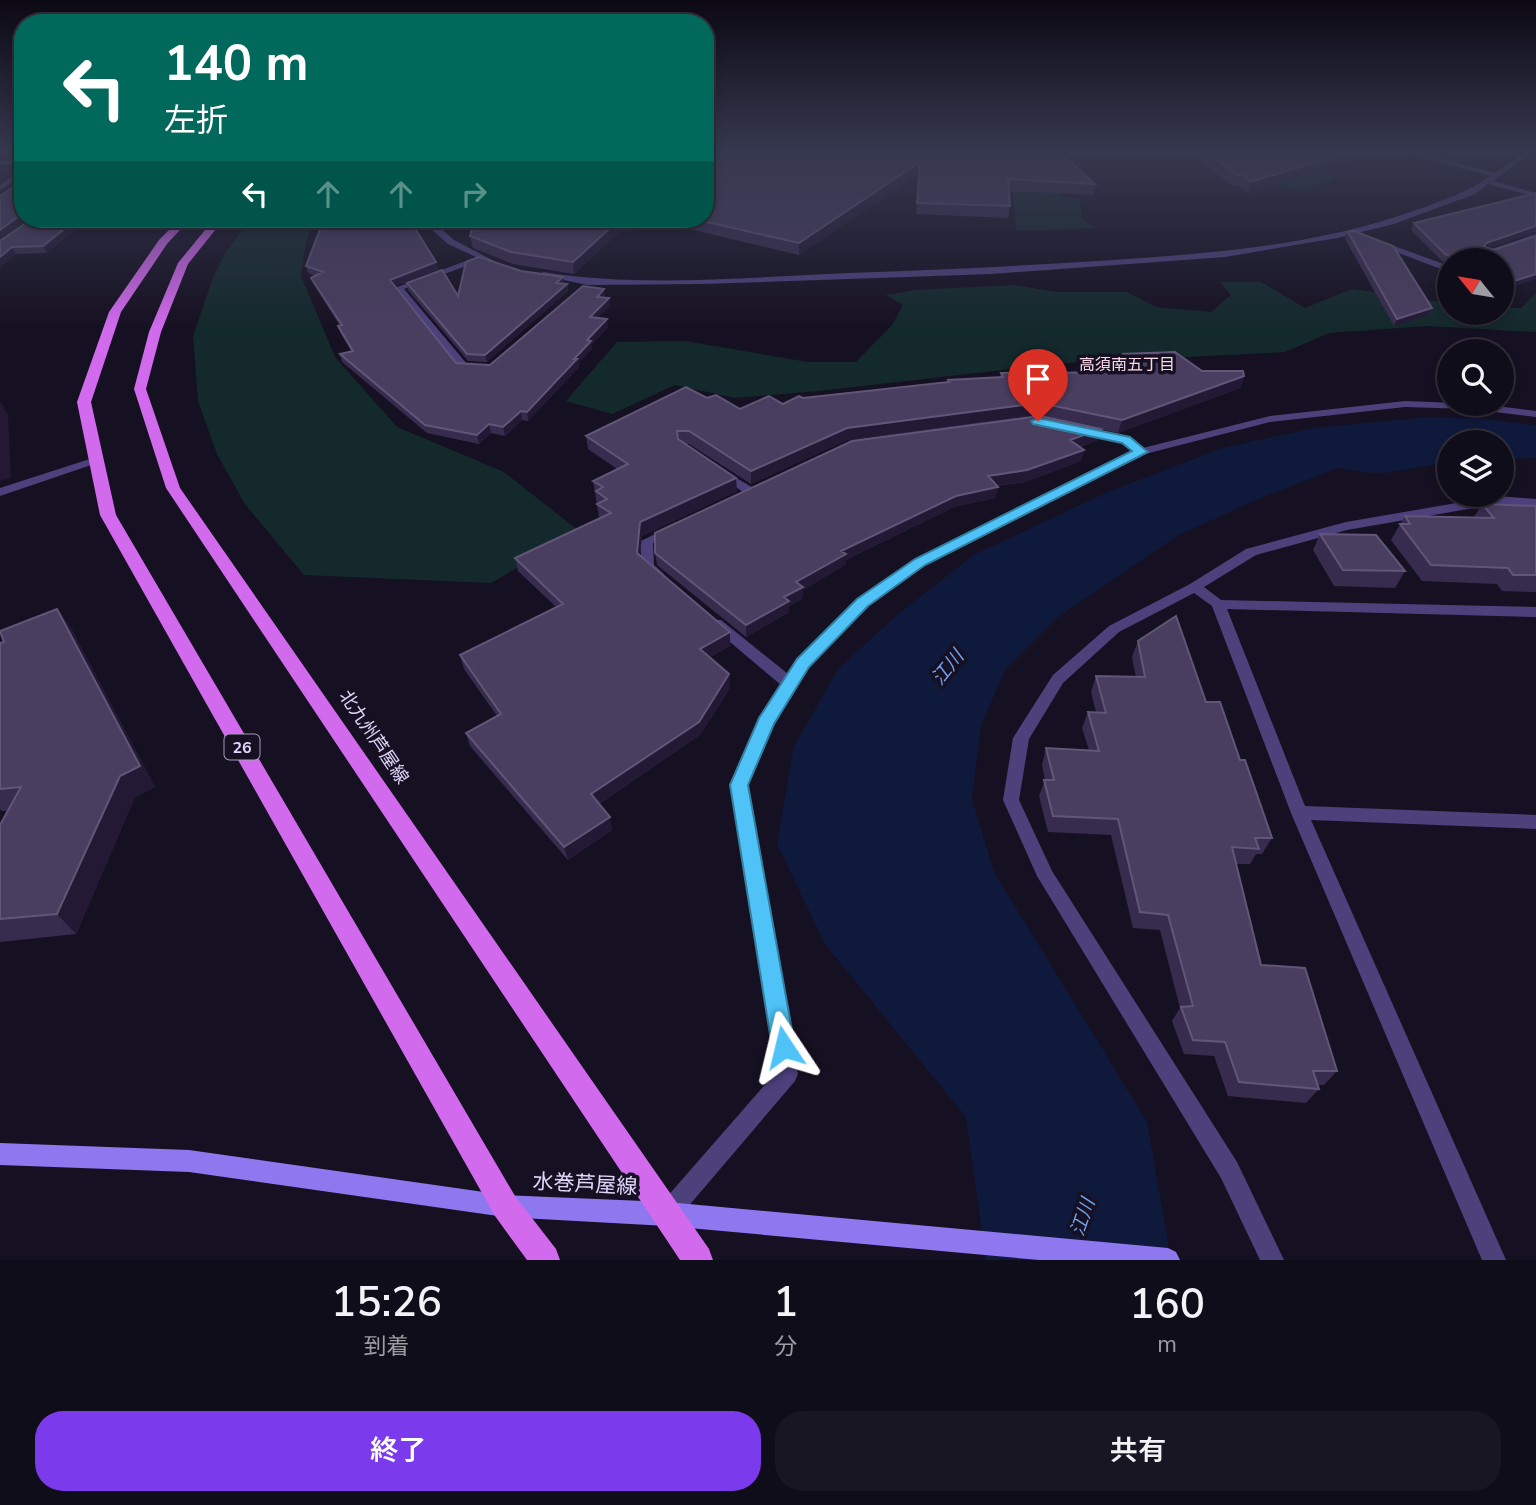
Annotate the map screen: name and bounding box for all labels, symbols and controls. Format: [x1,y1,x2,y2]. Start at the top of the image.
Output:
text: 140 m [164,30,308,97]
icon: left [49,42,140,133]
text: 左折 [164,99,228,142]
icon: left [236,175,274,213]
icon: ahead [309,175,347,213]
icon: ahead [382,175,420,213]
icon: right [455,175,493,213]
north arrow [1437,248,1514,326]
map controls [1437,248,1514,507]
button: search [1437,339,1514,416]
pin [1008,349,1068,421]
district label: 高須南五丁目 [1079,354,1175,376]
icon: arrive [1019,360,1057,398]
button: layers [1437,430,1514,507]
water label: 江川 [926,643,971,691]
street label: 北九州芦屋線 [334,686,414,788]
road number: 26 [224,734,260,760]
position arrow [747,1010,821,1084]
street label: 水巻芦屋線 [532,1167,638,1201]
water label: 江川 [1064,1193,1102,1240]
text: 15:26 [331,1274,442,1331]
text: 1 [773,1274,798,1331]
text: 160 [1129,1276,1205,1333]
text: m [1157,1329,1177,1360]
text: 到着 [363,1331,409,1362]
text: 分 [774,1331,797,1362]
button: 終了 [35,1411,761,1491]
button: 共有 [775,1411,1501,1491]

